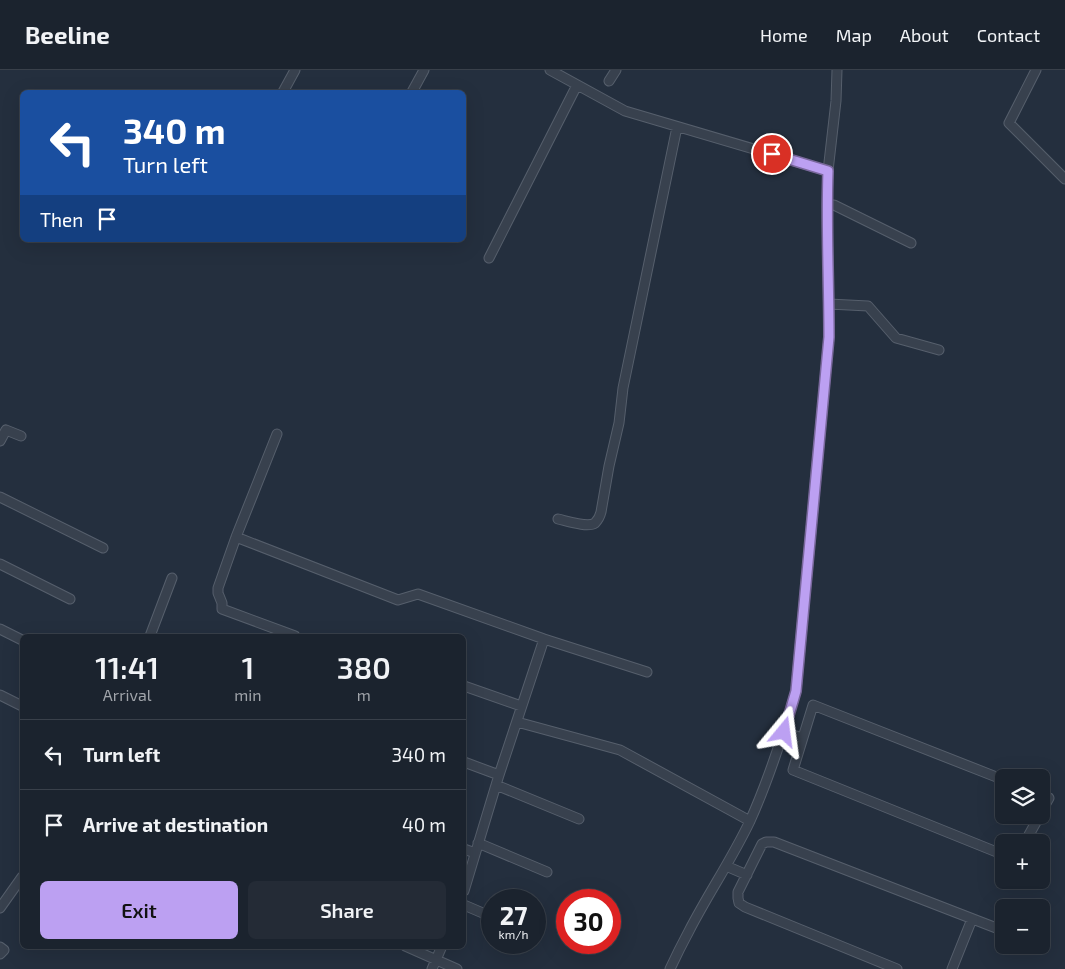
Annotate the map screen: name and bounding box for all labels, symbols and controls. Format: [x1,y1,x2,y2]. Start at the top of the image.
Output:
text: Beeline [25,20,110,49]
text: Home [760,24,808,46]
text: Map [836,24,872,46]
text: About [900,24,949,46]
text: Contact [977,24,1040,46]
text: 340 m [123,109,226,151]
icon: left [40,110,105,175]
pin [751,133,793,175]
icon: arrive [758,140,786,168]
text: Turn left [123,151,208,177]
icon: arrive [93,205,121,233]
text: Then [40,208,83,231]
text: 11:41 [95,649,159,685]
text: 1 [242,649,254,685]
text: 380 [337,649,391,685]
text: Arrival [103,685,152,704]
text: min [234,685,262,704]
text: m [357,685,371,704]
position arrow [757,705,809,757]
icon: left [40,741,68,769]
text: Turn left [83,743,160,766]
text: 340 m [391,743,446,766]
map controls [995,769,1050,954]
button: layers [995,769,1050,824]
icon: arrive [40,811,68,839]
text: Arrive at destination [83,813,268,836]
text: 40 m [402,813,446,836]
button: + [995,834,1050,889]
button: Exit [40,881,238,939]
button: Share [248,881,446,939]
speed limit sign: 30 [556,889,621,954]
button: − [995,899,1050,954]
text: 27 [500,900,527,930]
text: km/h [499,927,528,941]

